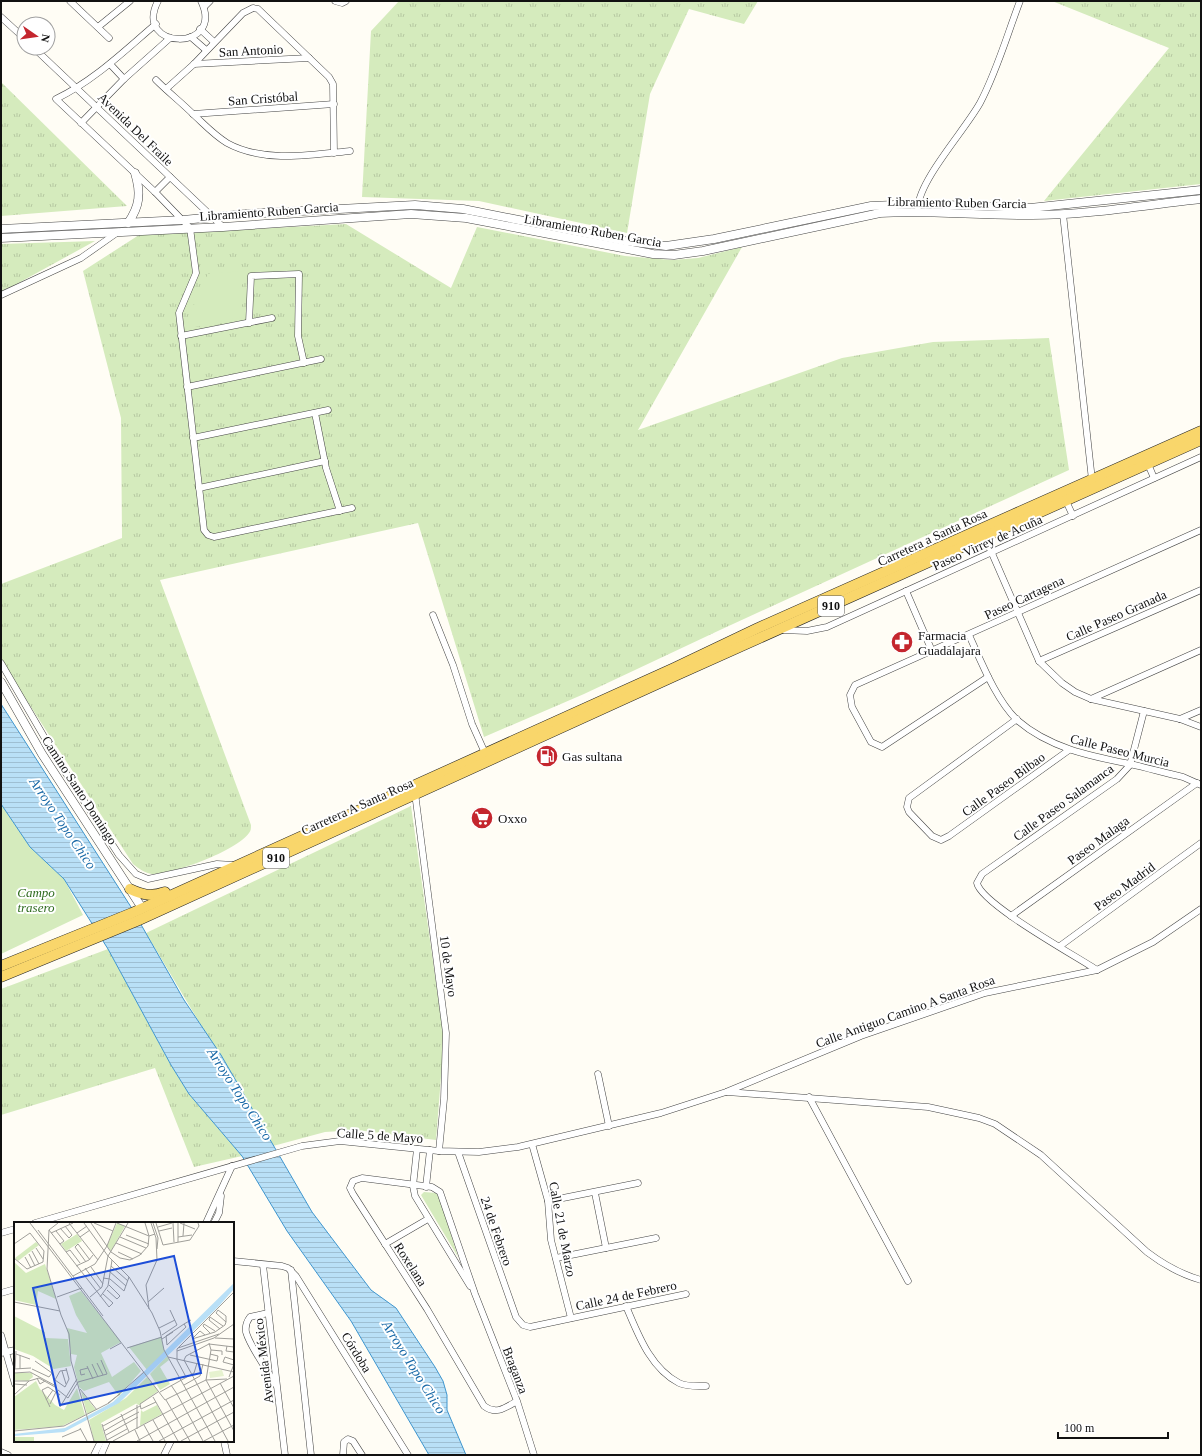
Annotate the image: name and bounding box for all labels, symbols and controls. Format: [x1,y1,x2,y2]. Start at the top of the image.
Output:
north arrow [16,16,56,56]
text: N [39,33,52,44]
street label: San Antonio [218,41,284,60]
street label: San Cristóbal [227,89,299,108]
street label: Avenida Del Fraile [95,90,177,169]
street label: Libramiento Ruben Garcia [887,194,1027,211]
street label: Libramiento Ruben Garcia [199,199,339,224]
street label: Libramiento Ruben Garcia [523,211,663,250]
street label: Carretera a Santa Rosa [875,505,989,569]
street label: Paseo Virrey de Acuña [930,511,1045,573]
street label: Paseo Cartagena [982,572,1067,622]
street label: Calle Paseo Granada [1064,586,1169,644]
road number: 910 [818,596,844,616]
place label: Farmacia Guadalajara [918,628,981,658]
pharmacy icon: Farmacia Guadalajara [889,629,915,655]
street label: Calle Paseo Murcia [1069,731,1171,770]
street label: Camino Santo Domingo [39,733,120,847]
fuel station icon: Gas sultana [534,743,560,769]
place label: Gas sultana [562,749,623,764]
street label: Calle Paseo Bilbao [959,749,1048,820]
street label: Calle Paseo Salamanca [1010,761,1117,844]
water label: Arroyo Topo Chico [26,774,99,872]
street label: Carretera A Santa Rosa [299,775,416,838]
supermarket icon: Oxxo [469,805,495,831]
place label: Oxxo [498,811,527,826]
street label: Paseo Malaga [1065,813,1132,868]
road number: 910 [263,848,289,868]
street label: Paseo Madrid [1091,859,1158,914]
park label: Campo trasero [17,885,55,915]
street label: 10 de Mayo [437,934,460,998]
street label: Calle Antiguo Camino A Santa Rosa [814,972,997,1051]
water label: Arroyo Topo Chico [204,1044,275,1143]
street label: Calle 5 de Mayo [336,1125,424,1146]
street label: Calle 21 de Marzo [546,1180,579,1278]
street label: 24 de Febrero [478,1195,515,1268]
inset map [14,1222,234,1442]
street label: Roxelana [391,1240,430,1289]
street label: Calle 24 de Febrero [574,1277,678,1314]
street label: Avenida México [251,1317,276,1405]
water label: Arroyo Topo Chico [378,1317,448,1417]
street label: Córdoba [338,1329,375,1375]
street label: Braganza [500,1345,531,1396]
scale bar [1058,1414,1168,1440]
text: 100 m [1064,1421,1095,1435]

